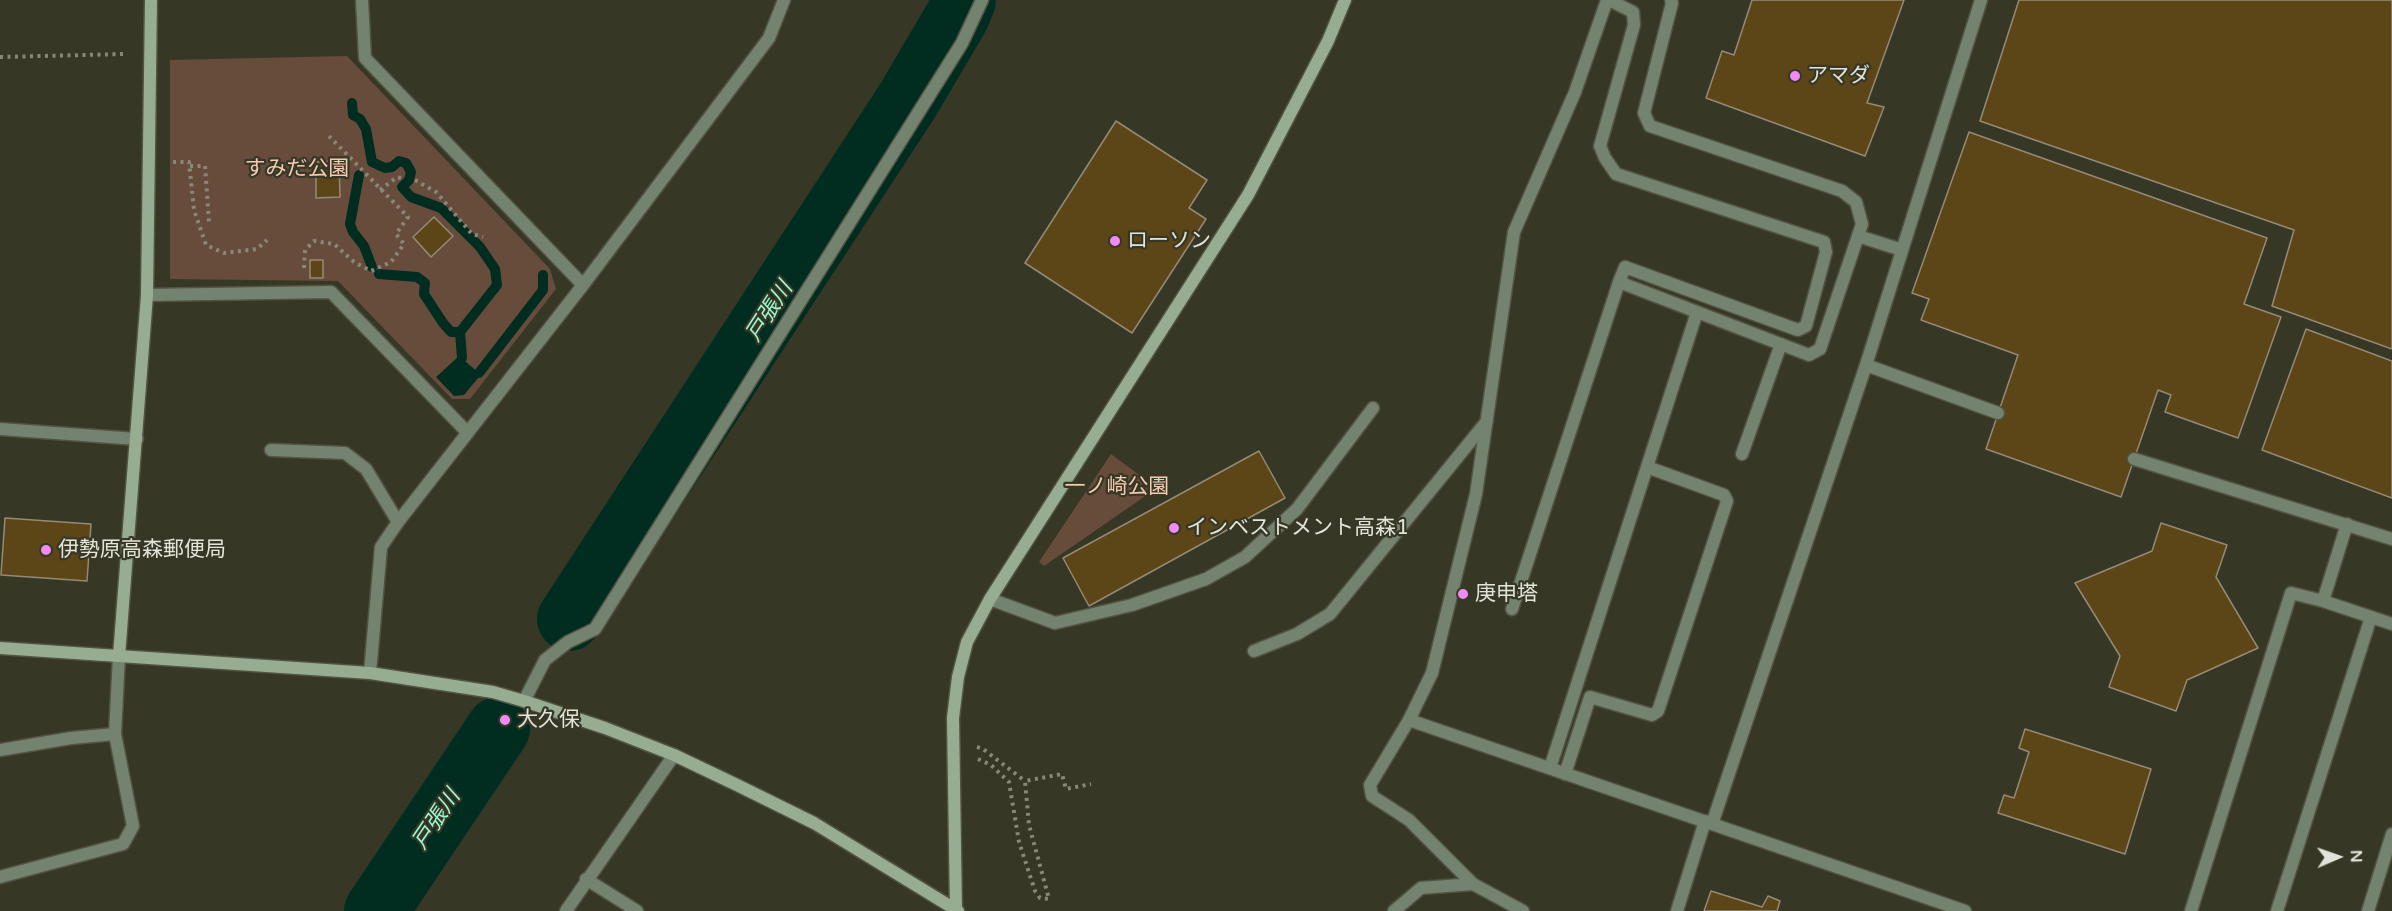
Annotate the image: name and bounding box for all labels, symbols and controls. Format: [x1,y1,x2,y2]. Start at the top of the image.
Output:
place label: アマダ [1807,63,1870,89]
marker: アマダ [1788,69,1802,83]
park label: すみだ公園 [245,156,349,182]
place label: ローソン [1127,228,1211,254]
marker: ローソン [1108,234,1122,248]
water label: 戸張川 [741,277,799,347]
park label: 一ノ崎公園 [1065,474,1169,500]
place label: インベストメント高森1 [1186,515,1409,541]
marker: インベストメント高森1 [1167,521,1181,535]
place label: 伊勢原高森郵便局 [58,537,226,563]
marker: 伊勢原高森郵便局 [39,543,53,557]
place label: 庚申塔 [1475,581,1538,607]
marker: 庚申塔 [1456,587,1470,601]
place label: 大久保 [517,707,580,733]
marker: 大久保 [498,713,512,727]
water label: 戸張川 [408,785,466,855]
north arrow [2308,827,2368,887]
text: N [2346,850,2366,863]

